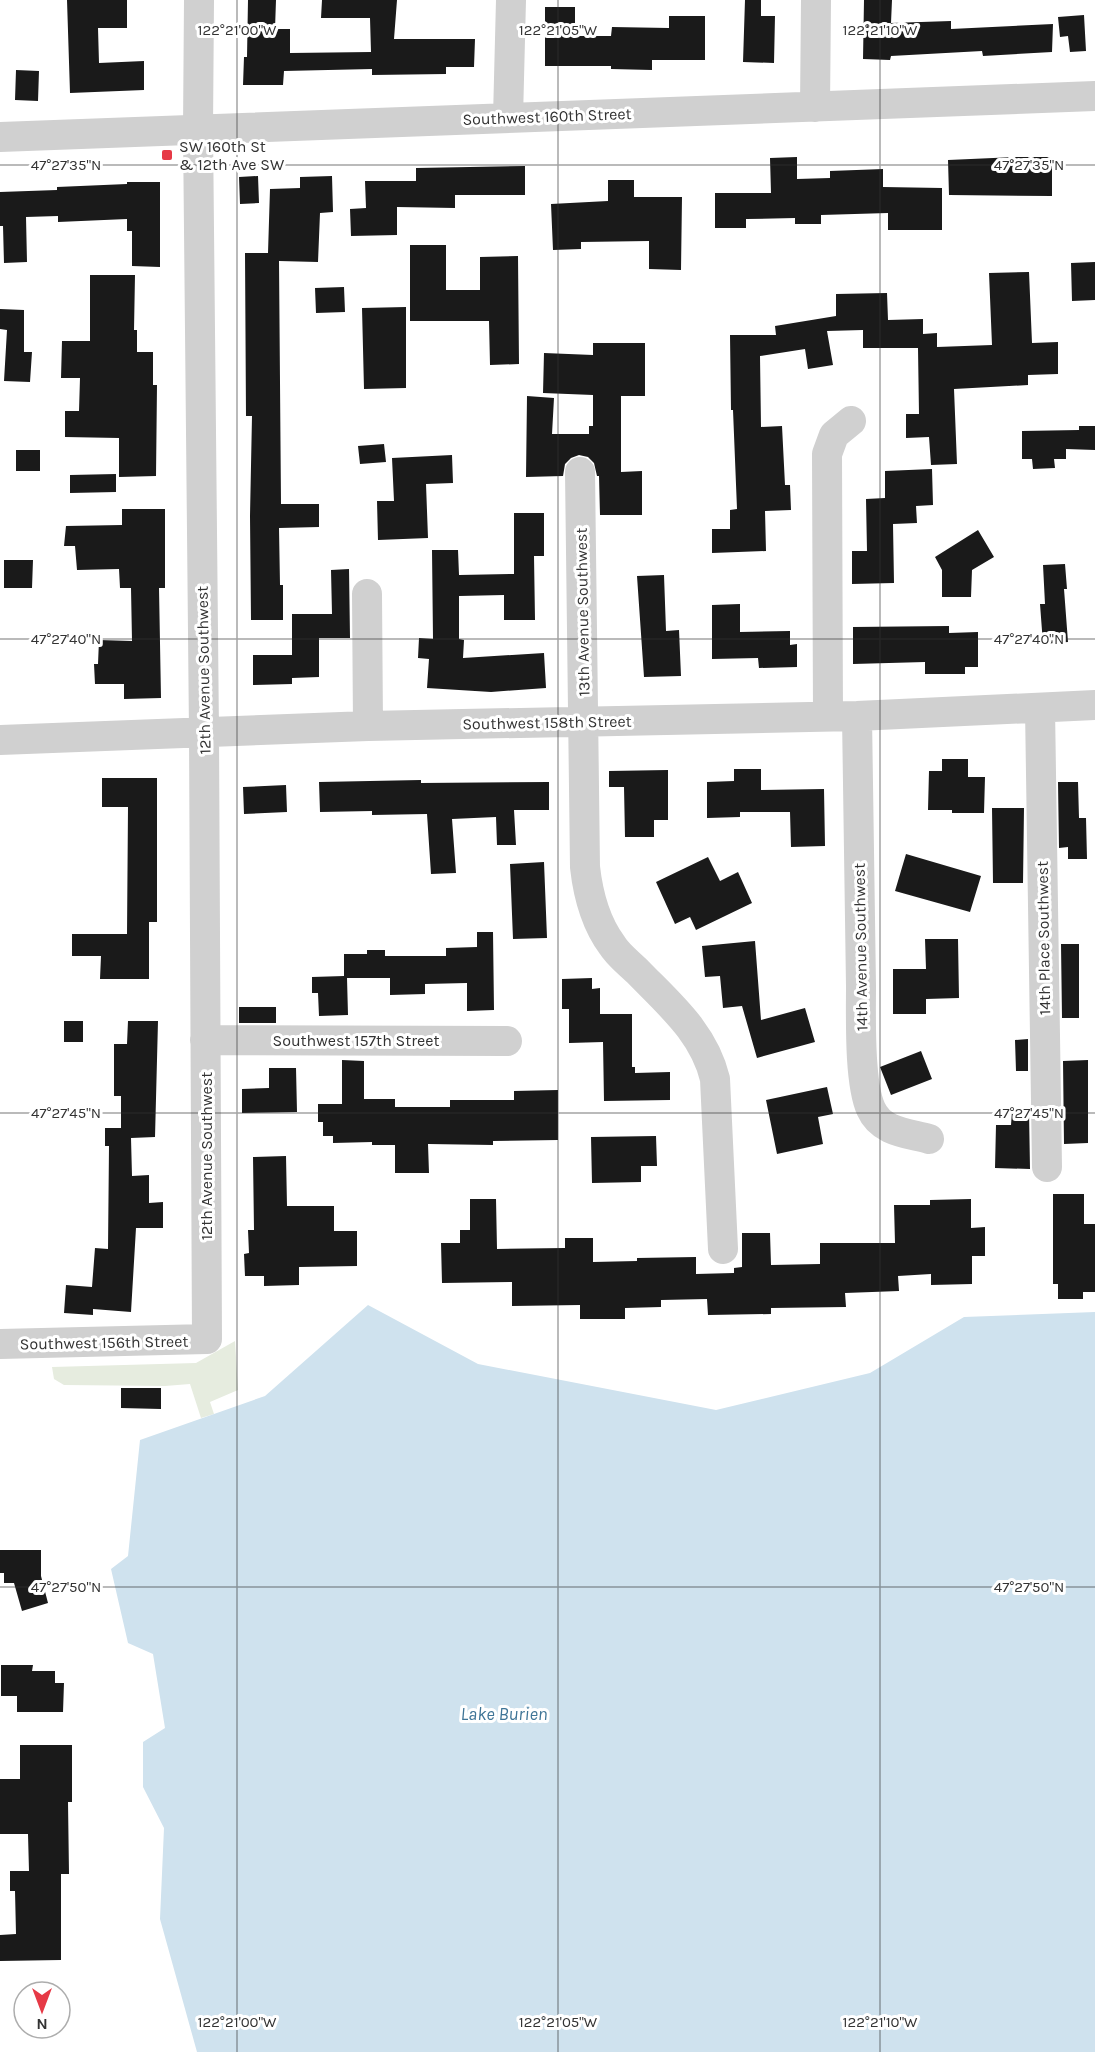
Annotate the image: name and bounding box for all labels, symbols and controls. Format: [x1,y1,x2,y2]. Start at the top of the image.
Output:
text: 122°21'00"W [198,21,277,39]
text: 122°21'05"W [519,21,598,39]
text: 122°21'10"W [843,21,918,39]
street label: Southwest 160th Street [462,104,632,129]
place label: SW 160th St & 12th Ave SW [179,137,285,174]
marker: SW 160th St & 12th Ave SW [160,148,174,162]
text: 47°27'35"N [31,156,101,174]
text: 47°27'35"N [994,156,1064,174]
street label: 13th Avenue Southwest [572,528,593,696]
street label: 12th Avenue Southwest [193,586,214,754]
text: 47°27'40"N [31,630,101,648]
text: 47°27'40"N [994,630,1064,648]
street label: Southwest 158th Street [462,712,632,733]
street label: 14th Place Southwest [1033,861,1054,1015]
street label: 14th Avenue Southwest [850,863,871,1031]
street label: Southwest 157th Street [272,1031,440,1050]
street label: 12th Avenue Southwest [197,1072,216,1240]
text: 47°27'45"N [31,1104,101,1122]
text: 47°27'45"N [994,1104,1064,1122]
street label: Southwest 156th Street [20,1332,189,1353]
text: 47°27'50"N [31,1578,101,1596]
text: 47°27'50"N [994,1578,1064,1596]
water label: Lake Burien [461,1703,548,1725]
north arrow [12,1980,72,2040]
text: 122°21'00"W [198,2013,277,2031]
text: 122°21'05"W [519,2013,598,2031]
text: 122°21'10"W [843,2013,918,2031]
text: N [36,2015,48,2034]

